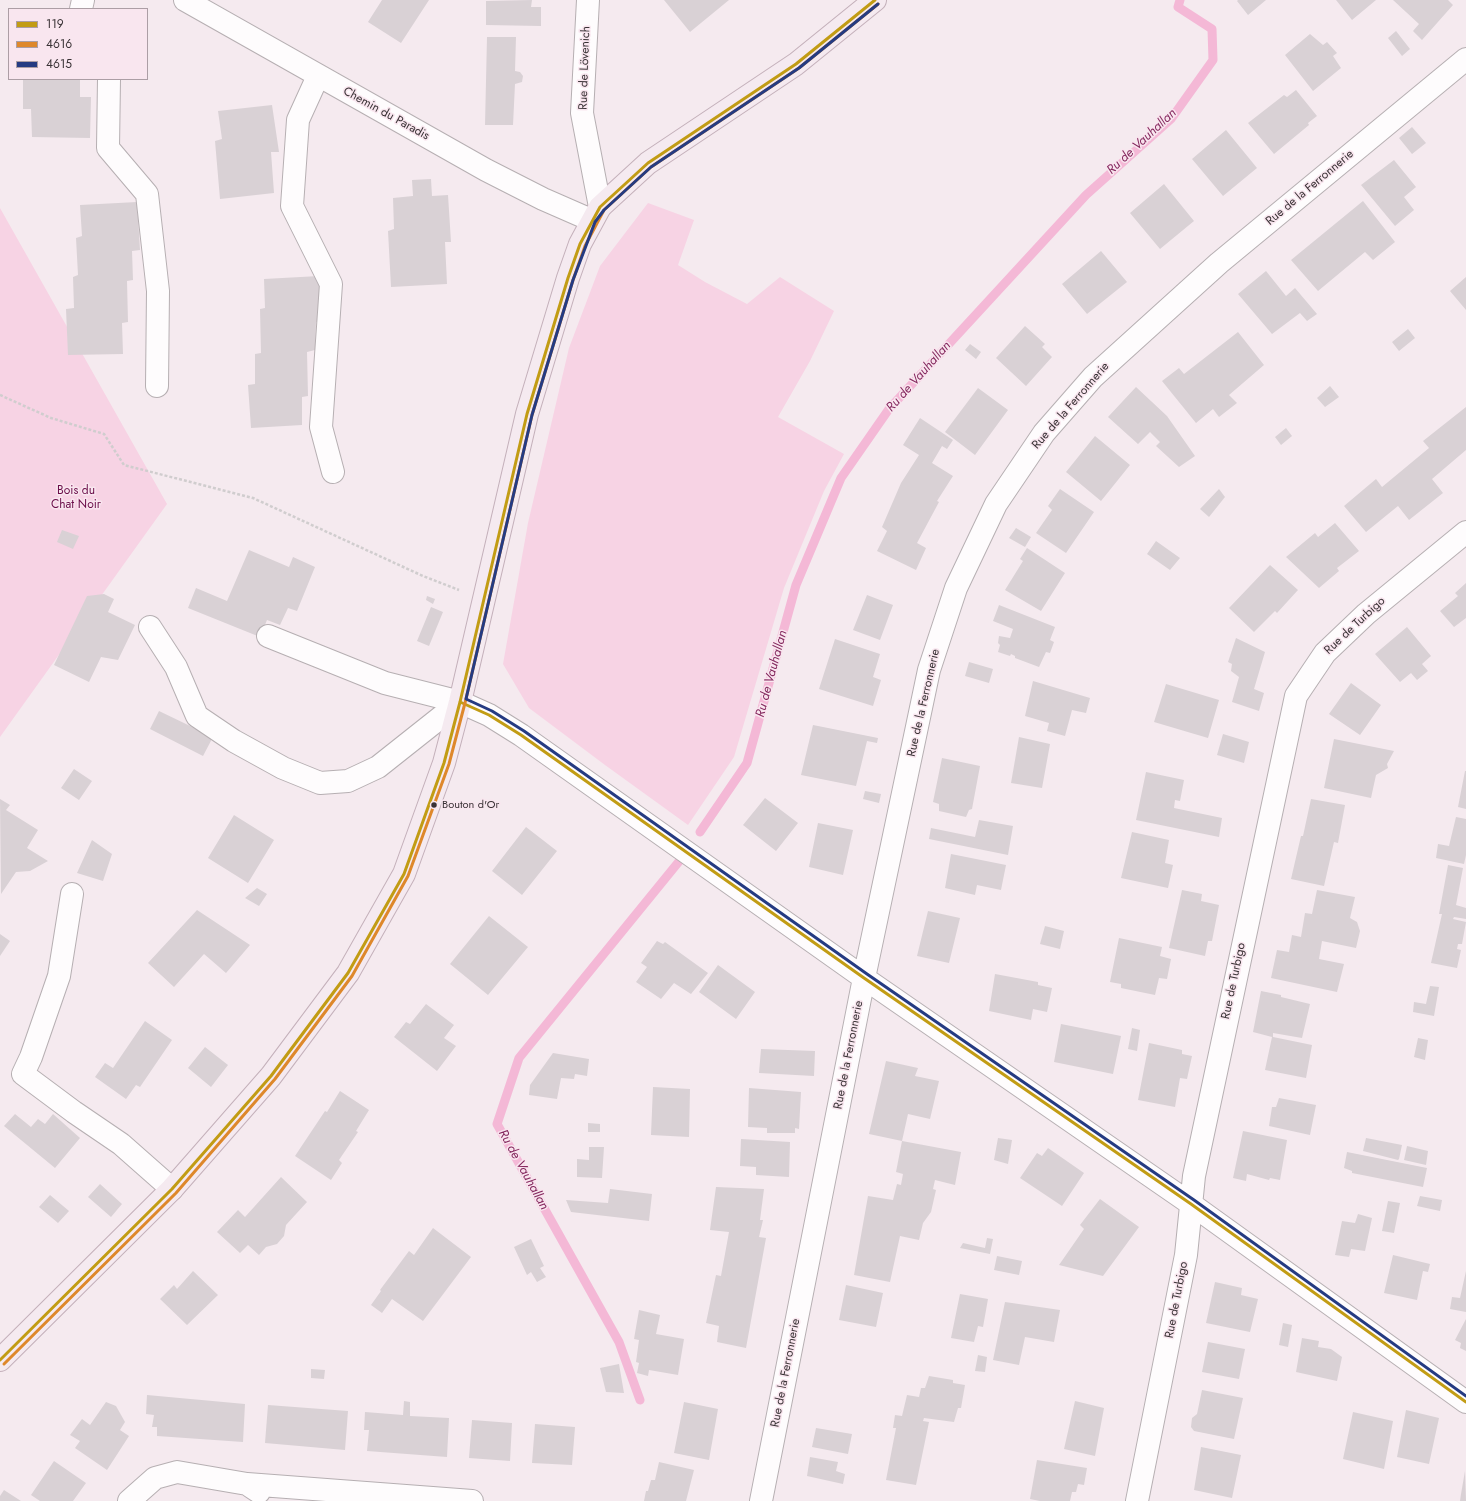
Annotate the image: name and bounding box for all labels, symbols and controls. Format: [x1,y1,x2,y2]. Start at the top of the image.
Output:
legend [8,8,148,80]
text: 119 [46,15,64,33]
street label: Rue de Lövenich [576,26,594,110]
text: 4616 [46,35,72,53]
text: 4615 [46,55,72,73]
street label: Chemin du Paradis [340,84,432,144]
water label: Ru de Vauhallan [1104,106,1180,178]
street label: Rue de la Ferronnerie [1263,147,1357,229]
water label: Ru de Vauhallan [883,339,955,415]
street label: Rue de la Ferronnerie [1029,360,1113,452]
park label: Bois du Chat Noir [51,484,101,512]
street label: Rue de Turbigo [1322,594,1388,658]
water label: Ru de Vauhallan [753,629,791,719]
street label: Rue de la Ferronnerie [905,648,943,758]
place label: Bouton d'Or [442,798,499,812]
marker: Bouton d'Or [429,800,439,810]
street label: Rue de Turbigo [1219,941,1249,1021]
street label: Rue de la Ferronnerie [831,1000,867,1110]
water label: Ru de Vauhallan [495,1127,551,1213]
street label: Rue de Turbigo [1163,1260,1191,1340]
street label: Rue de la Ferronnerie [768,1318,804,1428]

